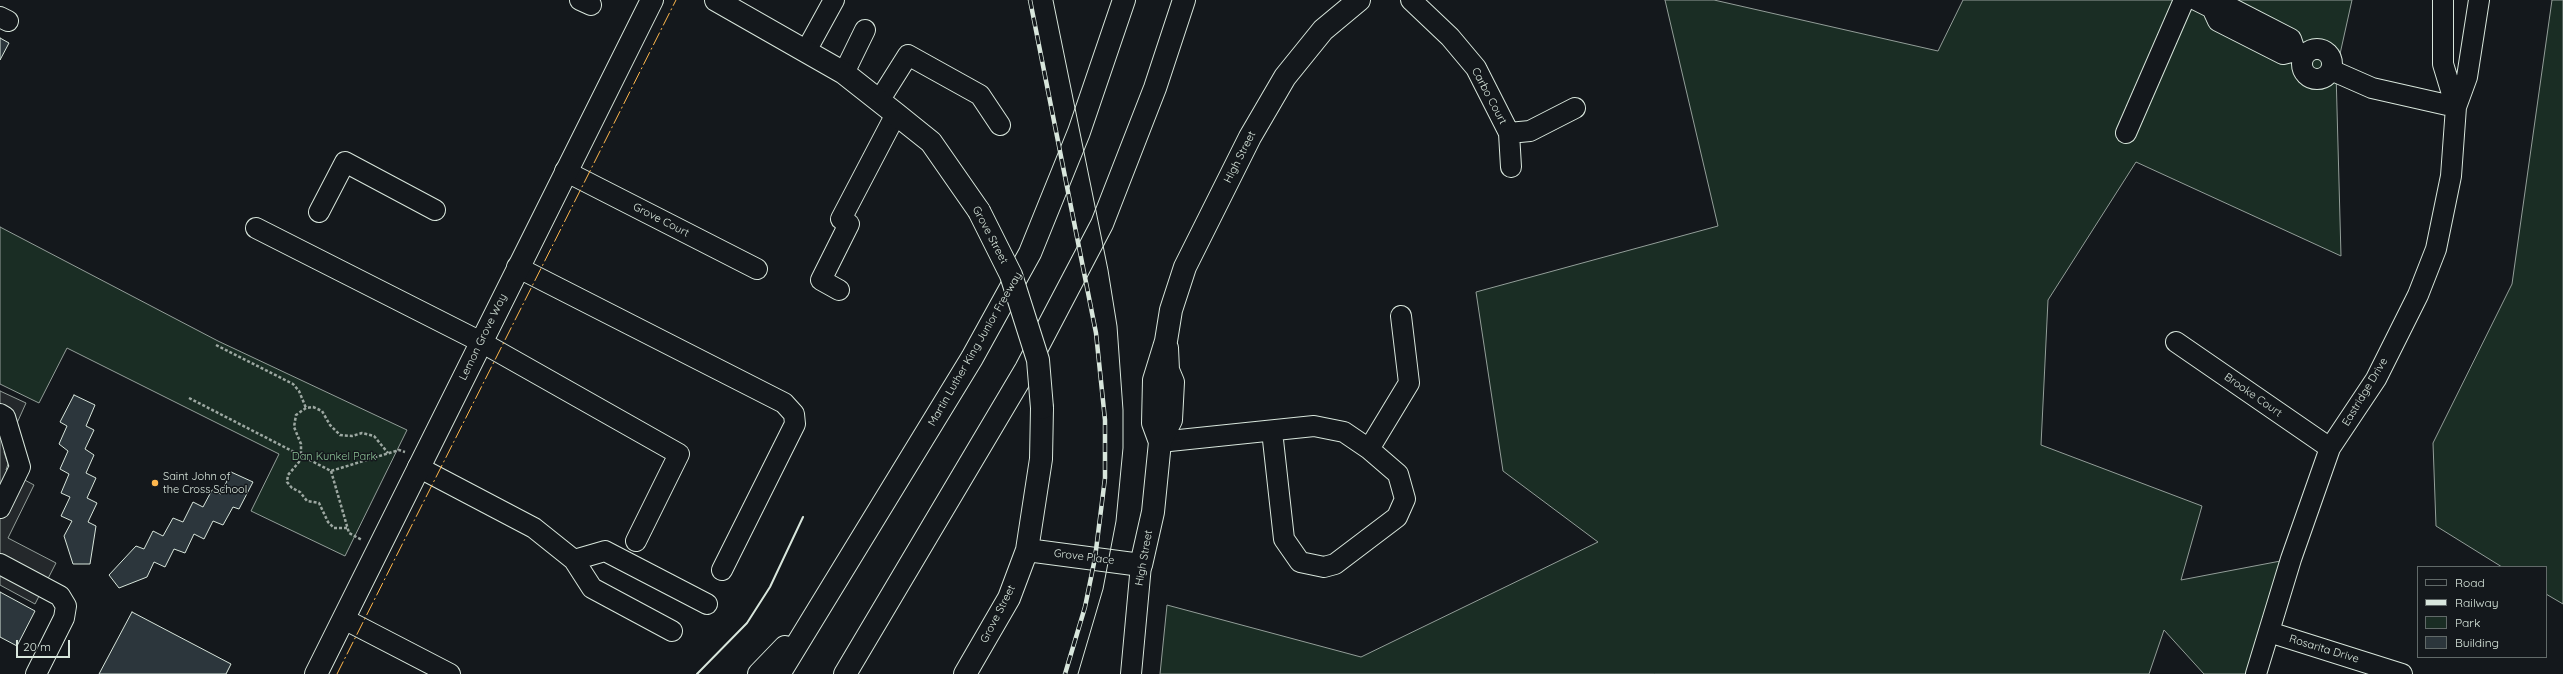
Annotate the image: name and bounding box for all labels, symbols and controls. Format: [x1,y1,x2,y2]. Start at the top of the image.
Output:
street label: Carbo Court [1469,65,1509,127]
street label: High Street [1221,129,1259,185]
street label: Grove Court [631,200,691,240]
street label: Grove Street [969,204,1011,266]
street label: Martin Luther King Junior Freeway [925,270,1025,428]
street label: Lemon Grove Way [456,292,510,382]
street label: Eastridge Drive [2339,355,2391,429]
street label: Brooke Court [2222,370,2284,420]
park label: Dan Kunkel Park [292,450,376,464]
place label: Saint John of the Cross School [163,470,247,496]
marker: Saint John of the Cross School [150,478,160,488]
street label: High Street [1133,529,1155,587]
street label: Grove Place [1053,547,1115,567]
legend [2417,566,2547,658]
text: Road [2455,575,2485,590]
street label: Grove Street [978,583,1018,645]
text: Railway [2455,595,2499,610]
text: Park [2455,615,2480,630]
scale bar [18,632,72,658]
street label: Rosarita Drive [2287,632,2361,666]
text: Building [2455,635,2499,650]
text: 20 m [23,639,51,654]

